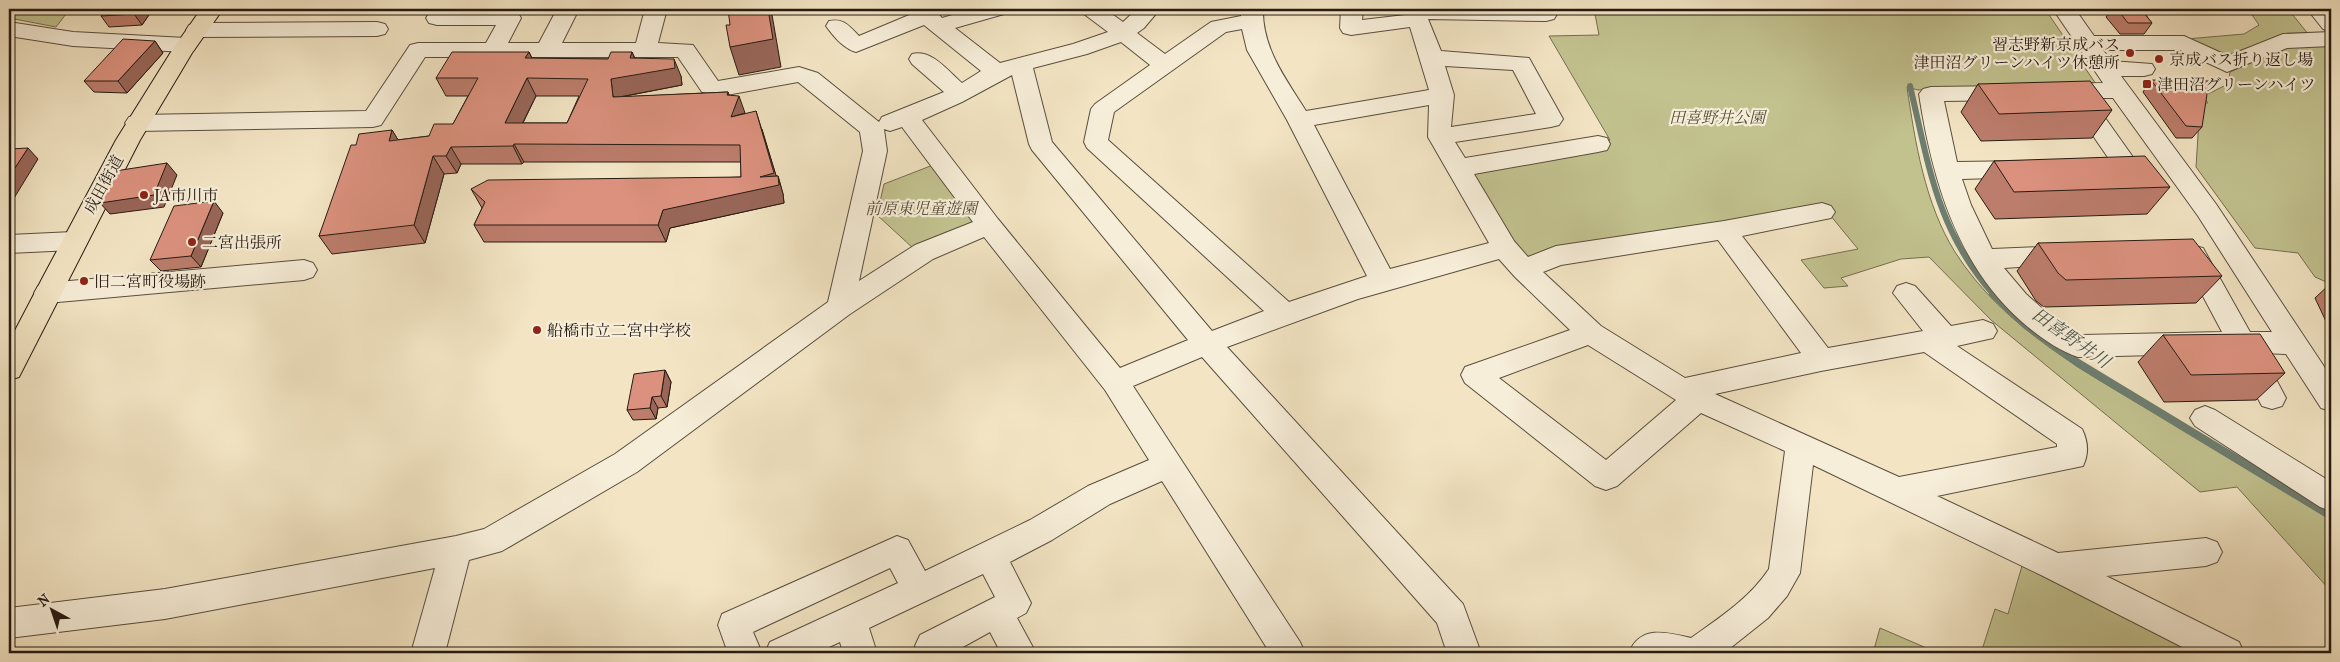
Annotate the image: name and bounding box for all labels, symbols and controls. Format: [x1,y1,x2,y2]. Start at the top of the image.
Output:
place label: 習志野新京成バス 津田沼グリーンハイツ休憩所 [1913,35,2120,72]
marker: 習志野新京成バス 津田沼グリーンハイツ休憩所 [2124,47,2136,59]
place label: 京成バス折り返し場 [2169,50,2313,69]
marker: 京成バス折り返し場 [2153,53,2165,65]
place label: 津田沼グリーンハイツ [2157,75,2316,94]
marker: 津田沼グリーンハイツ [2141,78,2153,90]
park label: 田喜野井公園 [1669,108,1768,127]
street label: 成田街道 [80,152,127,217]
place label: JA市川市 [152,186,218,205]
marker: JA市川市 [138,189,150,201]
park label: 前原東児童遊園 [865,199,980,218]
place label: 二宮出張所 [202,233,282,252]
marker: 二宮出張所 [186,236,198,248]
place label: 旧二宮町役場跡 [94,272,206,291]
marker: 旧二宮町役場跡 [78,275,90,287]
water label: 田喜野井川 [2028,304,2115,374]
place label: 船橋市立二宮中学校 [547,321,691,340]
marker: 船橋市立二宮中学校 [531,324,543,336]
north arrow [28,584,78,634]
text: N [34,590,54,610]

